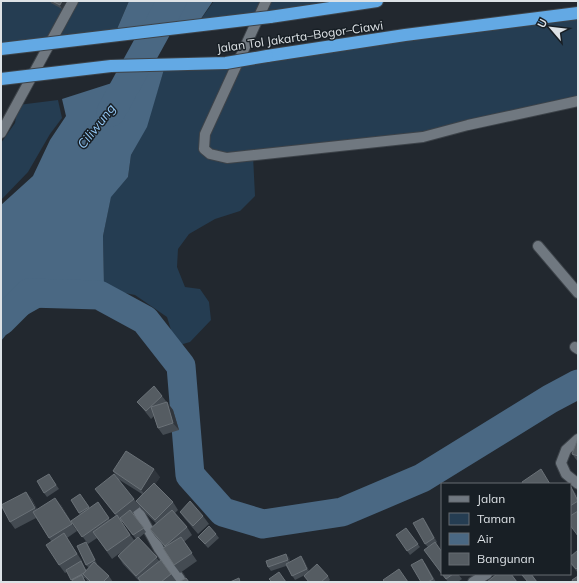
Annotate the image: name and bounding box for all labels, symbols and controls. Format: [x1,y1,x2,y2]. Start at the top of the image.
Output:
north arrow [531,8,571,48]
text: U [534,16,550,30]
street label: Jalan Tol Jakarta–Bogor–Ciawi [216,17,384,56]
water label: Ciliwung [74,100,119,152]
legend [441,483,571,575]
text: Jalan [477,491,505,506]
text: Taman [477,511,515,526]
text: Air [477,531,494,546]
text: Bangunan [477,551,535,566]

